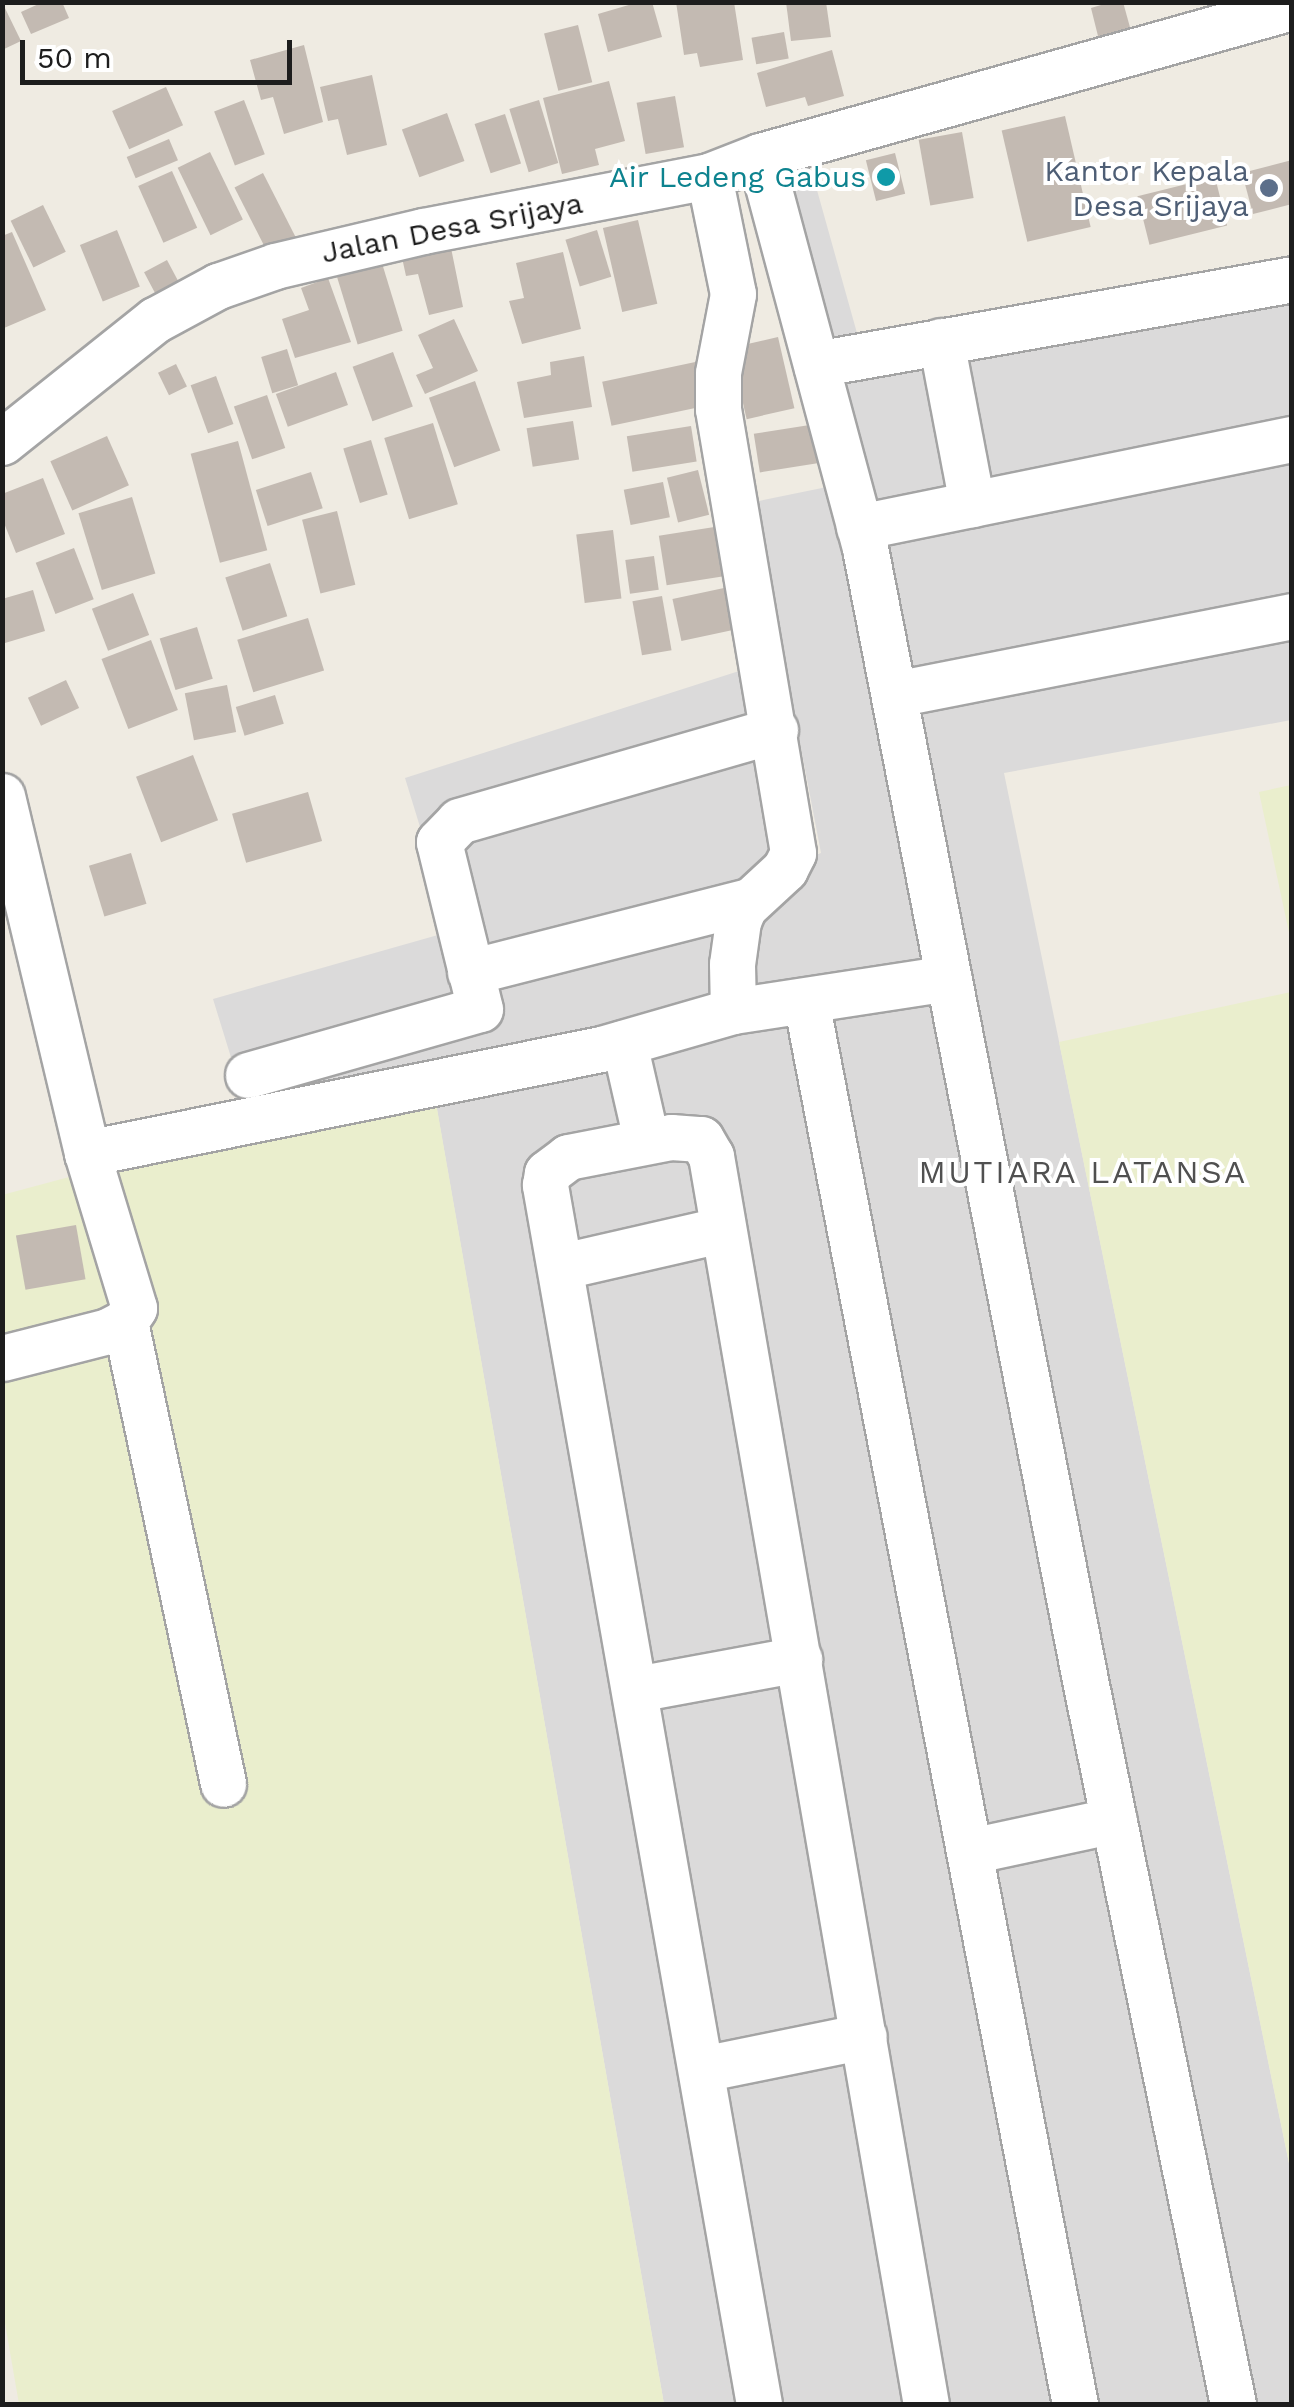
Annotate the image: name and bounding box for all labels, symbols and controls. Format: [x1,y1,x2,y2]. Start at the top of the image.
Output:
scale bar [25,20,298,82]
text: 50 m [37,40,112,75]
place label: Kantor Kepala Desa Srijaya [1044,153,1249,224]
place label: Air Ledeng Gabus [608,159,866,195]
marker: Air Ledeng Gabus [875,166,897,188]
marker: Kantor Kepala Desa Srijaya [1258,177,1280,199]
street label: Jalan Desa Srijaya [318,185,586,271]
district label: MUTIARA LATANSA [918,1153,1248,1191]

